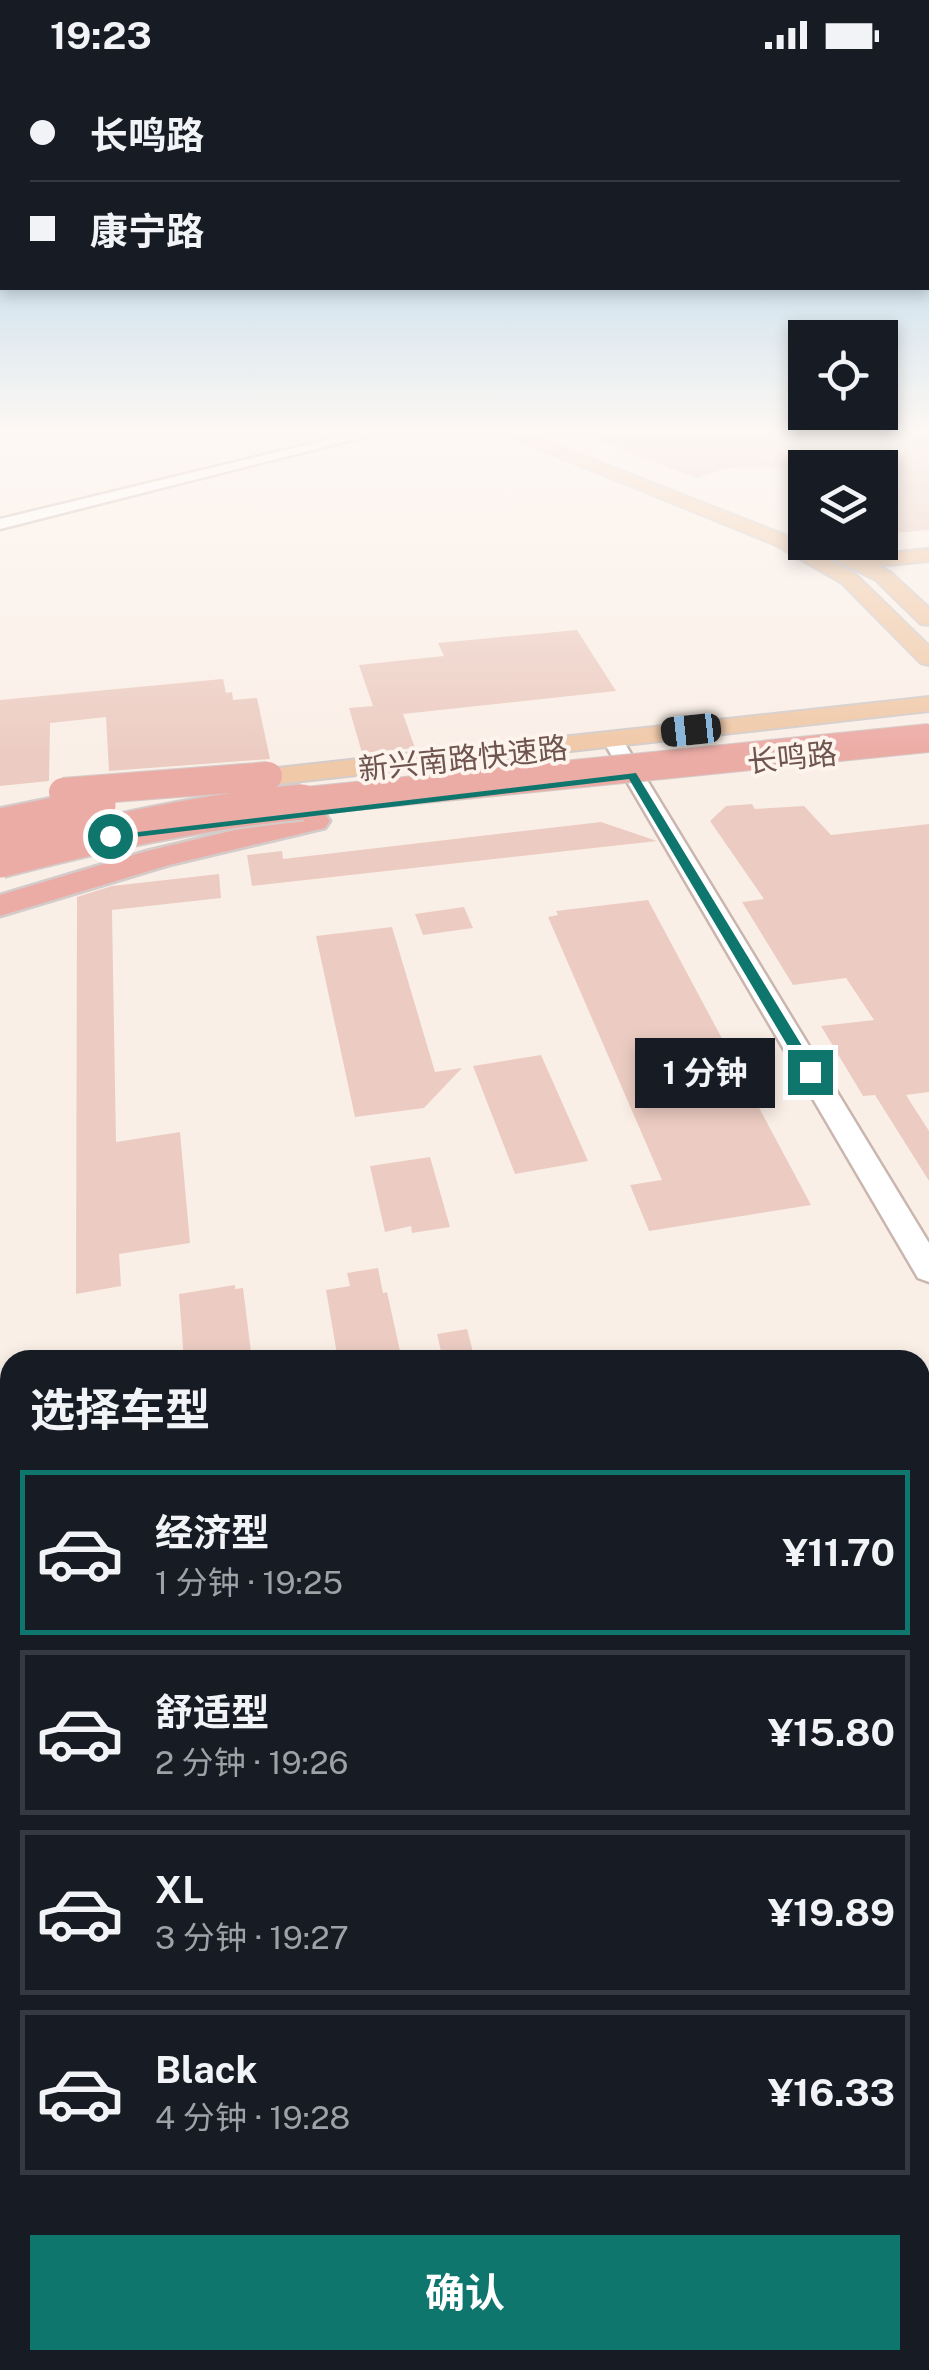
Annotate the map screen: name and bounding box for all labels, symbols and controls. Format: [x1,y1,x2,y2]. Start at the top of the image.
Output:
text: 19:23 [50,13,152,58]
text: 长鸣路 [90,113,204,158]
text: 康宁路 [90,209,204,254]
map controls [788,320,898,560]
button: locate [788,320,898,430]
button: layers [788,450,898,560]
car [660,712,722,748]
street label: 新兴南路快速路 [357,729,569,787]
street label: 长鸣路 [745,734,839,780]
route start [88,814,133,859]
callout: 1 分钟 [635,1037,775,1107]
route end [788,1050,833,1095]
text: 1 分钟 [663,1054,747,1091]
text: 选择车型 [30,1383,210,1436]
icon: car [35,1508,125,1598]
text: 经济型 [155,1510,269,1555]
text: ¥11.70 [782,1530,895,1575]
text: 1 分钟 · 19:25 [155,1564,343,1601]
icon: car [35,1688,125,1778]
text: 舒适型 [155,1690,269,1735]
text: ¥15.80 [768,1710,895,1755]
text: 2 分钟 · 19:26 [155,1744,348,1781]
text: XL [155,1867,204,1912]
icon: car [35,1868,125,1958]
text: ¥19.89 [768,1890,895,1935]
text: 3 分钟 · 19:27 [155,1919,349,1956]
text: Black [155,2047,258,2092]
icon: car [35,2048,125,2138]
text: ¥16.33 [768,2070,895,2115]
text: 4 分钟 · 19:28 [155,2099,350,2136]
button: 确认 [30,2235,900,2350]

